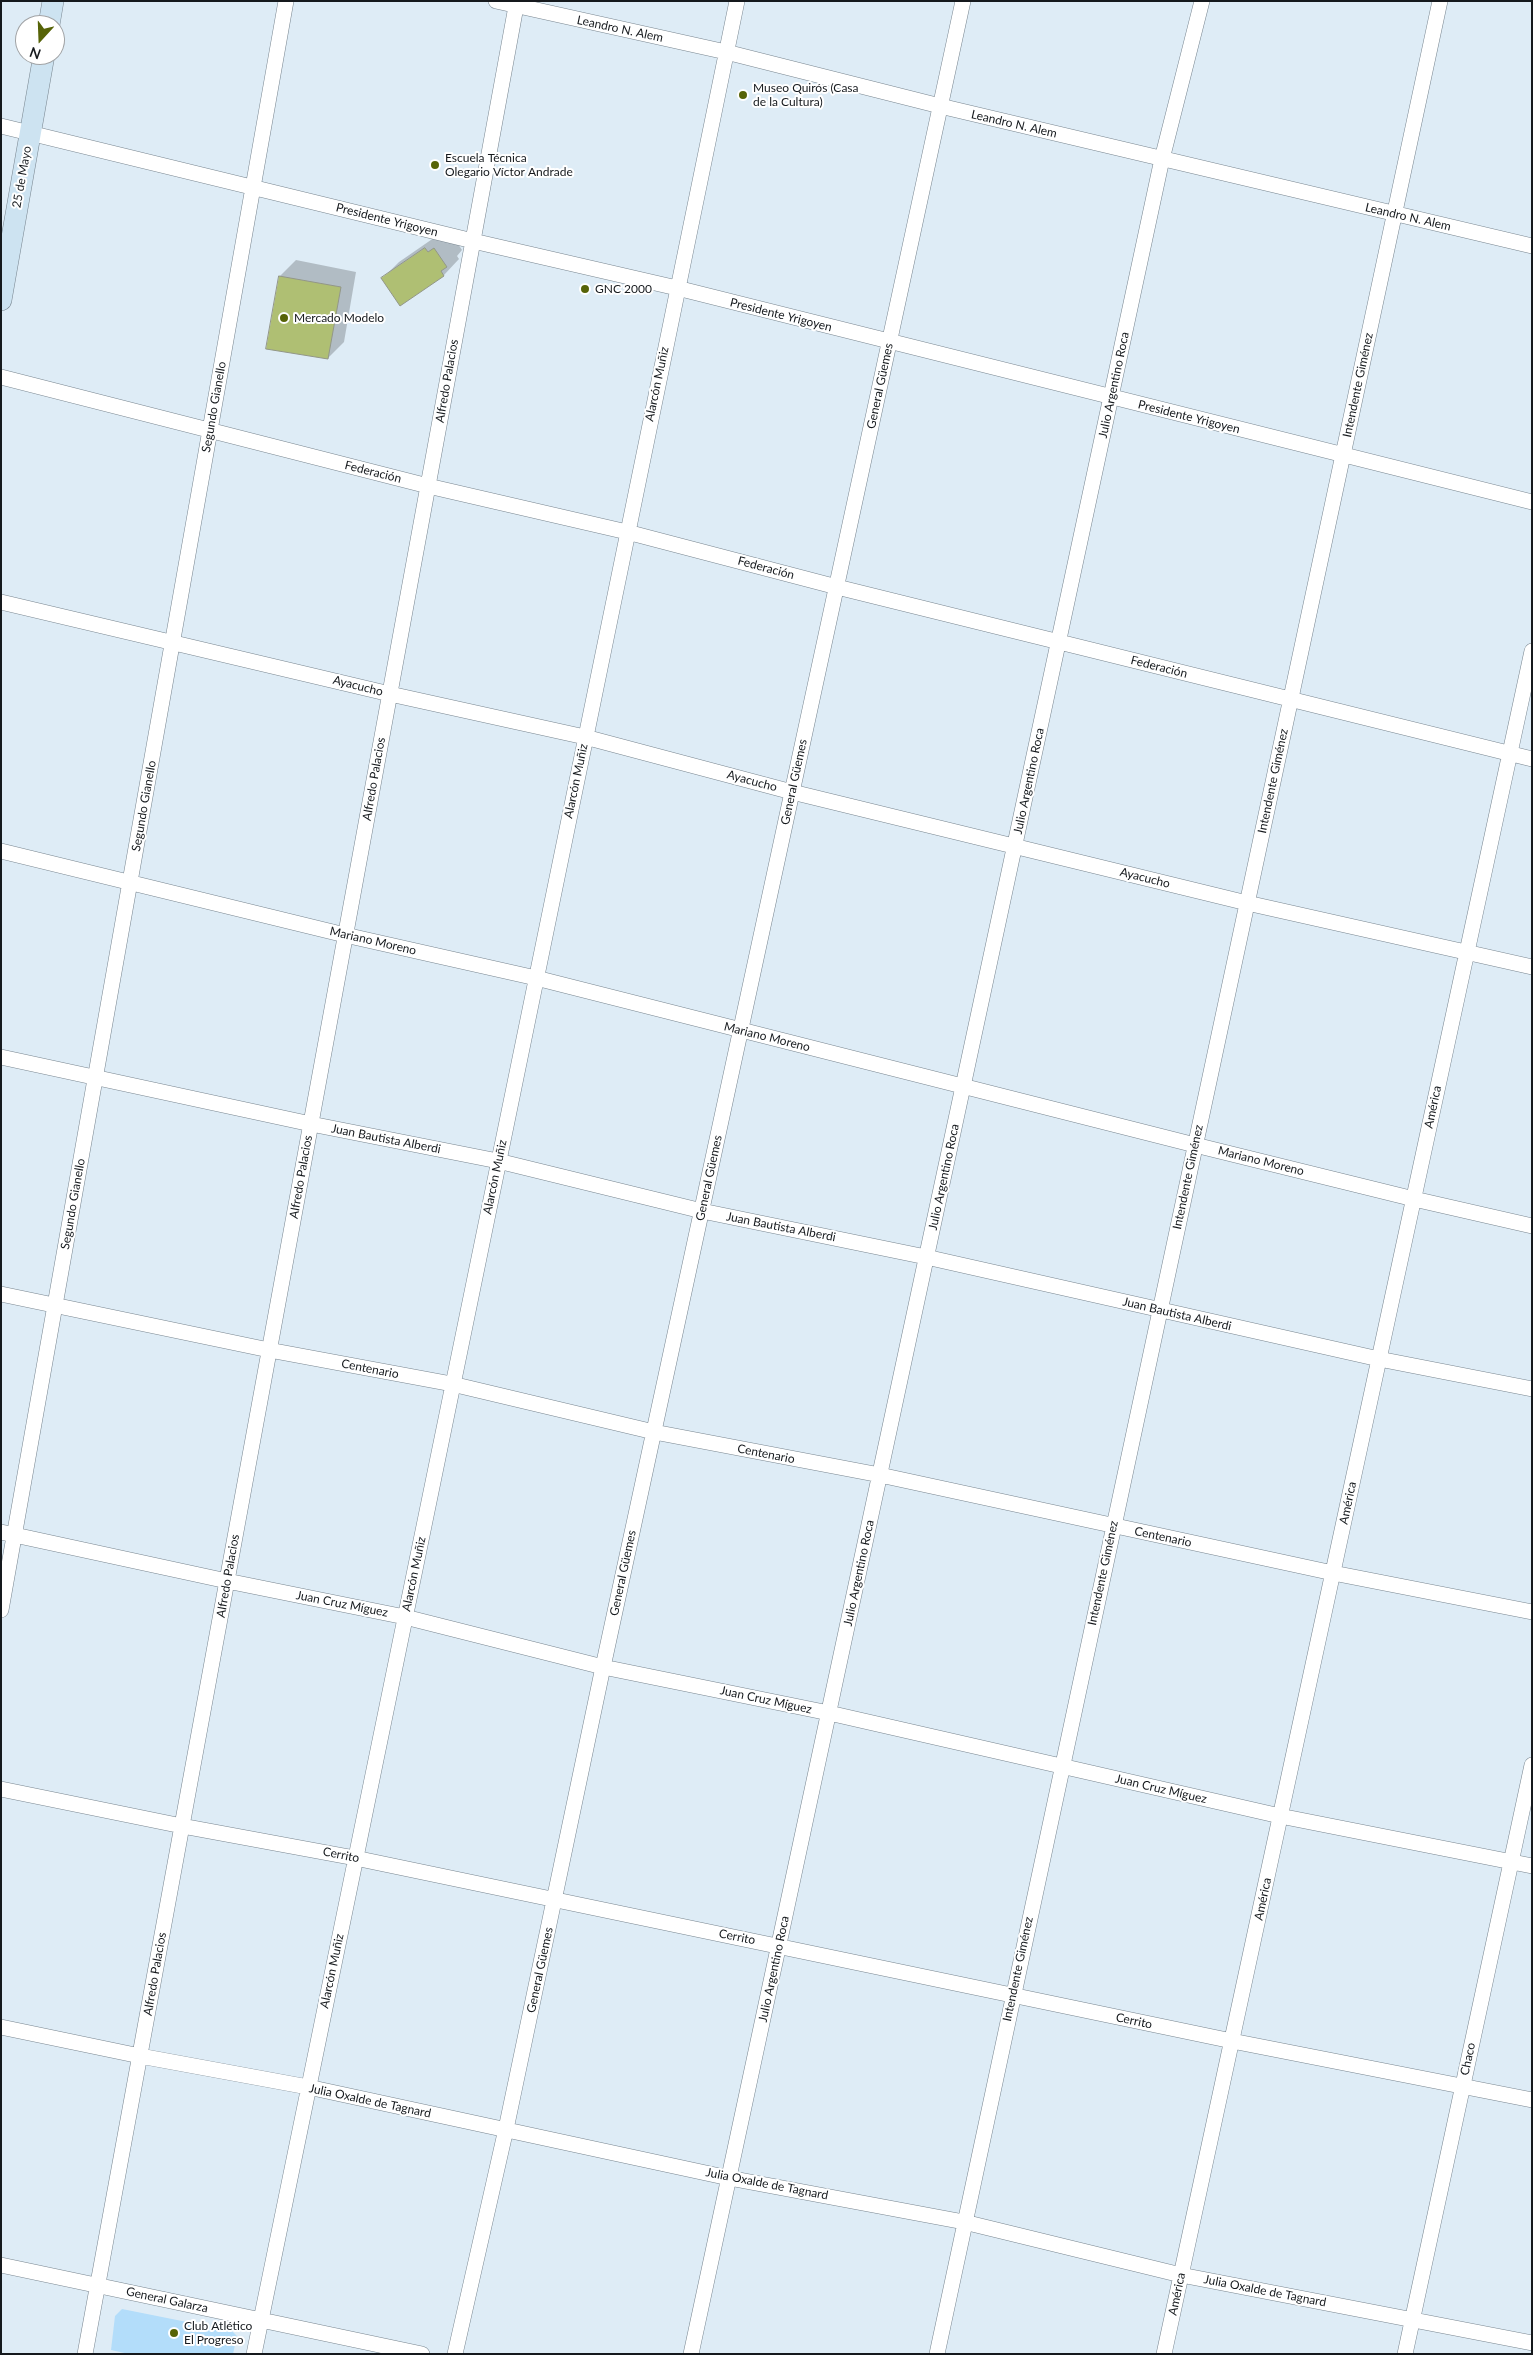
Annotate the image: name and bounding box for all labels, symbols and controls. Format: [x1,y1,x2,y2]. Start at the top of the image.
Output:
street label: Leandro N. Alem [576,13,664,45]
north arrow [15,15,65,65]
text: N [27,44,43,63]
place label: Museo Quirós (Casa de la Cultura) [753,81,859,109]
marker: Museo Quirós (Casa de la Cultura) [737,89,749,101]
street label: Leandro N. Alem [970,107,1058,141]
street label: 25 de Mayo [9,145,35,209]
place label: Escuela Técnica Olegario Víctor Andrade [445,151,573,179]
marker: Escuela Técnica Olegario Víctor Andrade [429,159,441,171]
street label: Presidente Yrigoyen [335,200,439,240]
street label: Leandro N. Alem [1364,200,1452,234]
place label: GNC 2000 [595,282,652,296]
marker: GNC 2000 [579,283,591,295]
street label: Presidente Yrigoyen [729,295,833,335]
place label: Mercado Modelo [294,311,384,325]
marker: Mercado Modelo [278,312,290,324]
street label: Julio Argentino Roca [1096,331,1132,439]
street label: Intendente Giménez [1340,331,1376,439]
street label: Alfredo Palacios [433,338,461,424]
street label: General Güemes [864,342,896,430]
street label: Alarcón Muñiz [642,345,672,423]
street label: Segundo Gianello [199,360,229,454]
street label: Presidente Yrigoyen [1137,397,1241,437]
street label: Federación [343,458,403,486]
street label: Federación [736,554,796,582]
street label: Federación [1129,653,1189,681]
street label: Ayacucho [331,673,385,699]
street label: Julio Argentino Roca [1011,727,1047,835]
street label: Intendente Giménez [1255,727,1291,835]
street label: Alfredo Palacios [360,736,388,822]
street label: General Güemes [778,738,810,826]
street label: Alarcón Muñiz [561,742,591,820]
street label: Segundo Gianello [129,759,159,853]
street label: Ayacucho [725,767,779,795]
street label: Ayacucho [1118,865,1172,891]
street label: Mariano Moreno [328,924,418,958]
street label: Mariano Moreno [722,1019,812,1055]
street label: América [1421,1084,1445,1130]
street label: Juan Bautista Alberdi [330,1121,442,1157]
street label: Julio Argentino Roca [926,1123,962,1231]
street label: Intendente Giménez [1170,1123,1206,1231]
street label: Alfredo Palacios [287,1134,315,1220]
street label: General Güemes [693,1134,725,1222]
street label: Alarcón Muñiz [480,1138,510,1216]
street label: Mariano Moreno [1216,1143,1306,1179]
street label: Segundo Gianello [58,1157,88,1251]
street label: Juan Bautista Alberdi [725,1209,837,1245]
street label: Juan Bautista Alberdi [1121,1294,1233,1334]
street label: Centenario [340,1356,400,1382]
street label: Centenario [736,1441,796,1467]
street label: América [1336,1480,1360,1526]
street label: Julio Argentino Roca [841,1519,877,1627]
street label: Intendente Giménez [1085,1519,1121,1627]
street label: Centenario [1133,1524,1193,1550]
street label: General Güemes [607,1529,639,1617]
street label: Alfredo Palacios [214,1533,242,1619]
street label: Alarcón Muñiz [399,1535,429,1613]
street label: Juan Cruz Míguez [295,1588,389,1620]
street label: Juan Cruz Míguez [719,1683,813,1717]
street label: Juan Cruz Míguez [1114,1771,1208,1807]
street label: Cerrito [322,1844,360,1866]
street label: América [1251,1876,1275,1922]
street label: Julio Argentino Roca [756,1915,792,2023]
street label: Intendente Giménez [1000,1915,1036,2023]
street label: General Güemes [524,1926,556,2014]
street label: Cerrito [718,1926,756,1948]
street label: Alfredo Palacios [141,1931,169,2017]
street label: Alarcón Muñiz [317,1932,347,2010]
street label: Cerrito [1114,2010,1154,2032]
street label: Chaco [1458,2041,1478,2077]
street label: Julia Oxalde de Tagnard [308,2081,432,2121]
street label: Julia Oxalde de Tagnard [705,2165,829,2203]
street label: América [1165,2271,1189,2317]
street label: Julia Oxalde de Tagnard [1203,2272,1327,2310]
street label: General Galarza [125,2284,209,2316]
place label: Club Atlético El Progreso [184,2319,252,2347]
marker: Club Atlético El Progreso [168,2327,180,2339]

